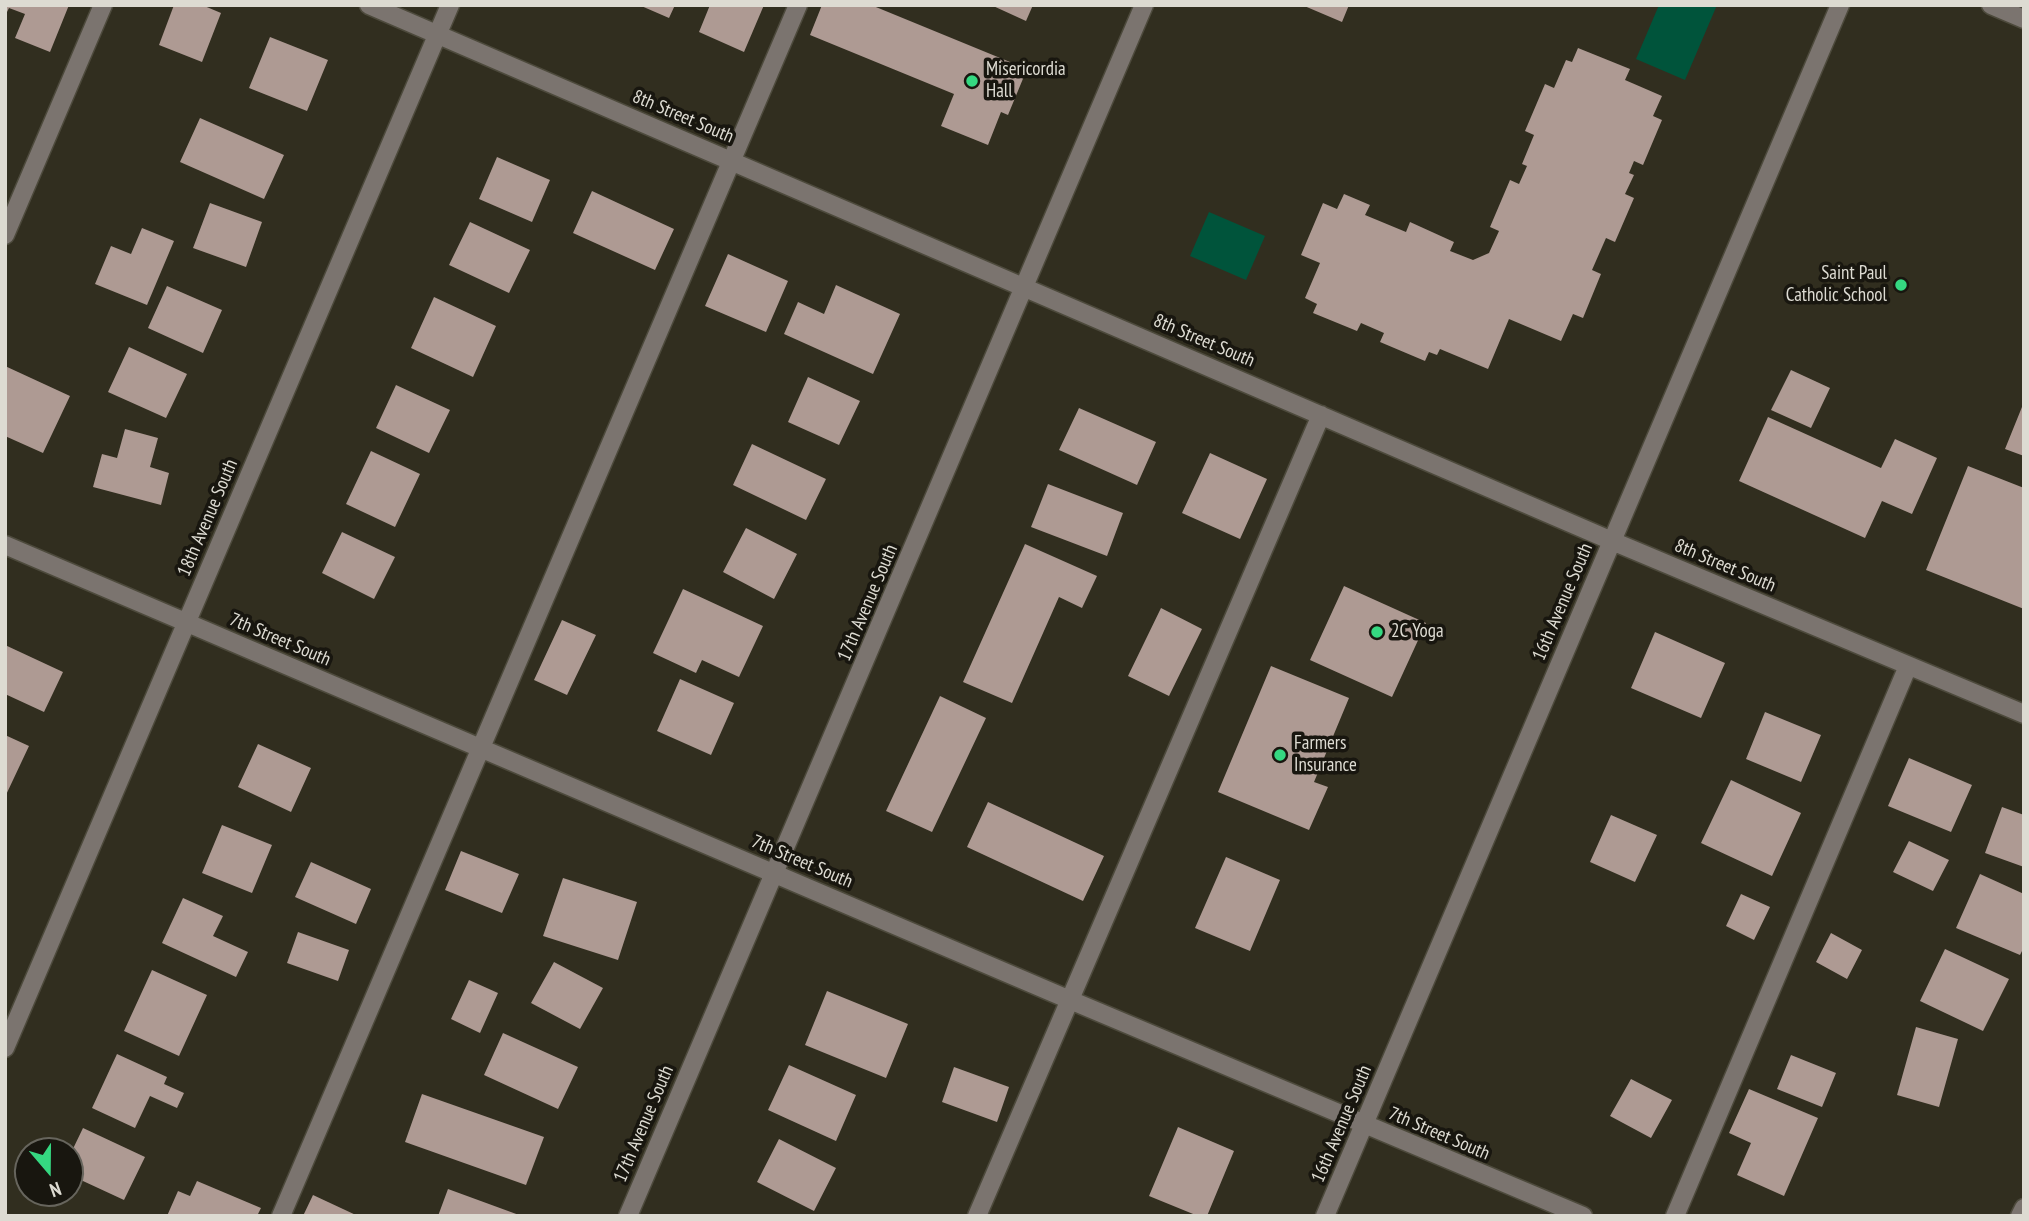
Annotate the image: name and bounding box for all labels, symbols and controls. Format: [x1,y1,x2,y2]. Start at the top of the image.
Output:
place label: Misericordia Hall [986,59,1066,103]
marker: Misericordia Hall [964,73,980,89]
street label: 8th Street South [629,85,737,149]
place label: Saint Paul Catholic School [1786,263,1887,307]
marker: Saint Paul Catholic School [1893,277,1909,293]
street label: 8th Street South [1150,309,1258,373]
street label: 18th Avenue South [173,456,243,580]
street label: 8th Street South [1671,534,1779,598]
street label: 16th Avenue South [1528,540,1598,664]
street label: 17th Avenue South [833,541,903,665]
street label: 7th Street South [226,608,334,672]
place label: 2C Yoga [1391,621,1444,643]
marker: 2C Yoga [1369,624,1385,640]
place label: Farmers Insurance [1294,733,1357,777]
marker: Farmers Insurance [1272,747,1288,763]
street label: 7th Street South [748,830,856,894]
street label: 17th Avenue South [609,1062,679,1186]
street label: 16th Avenue South [1307,1062,1377,1186]
street label: 7th Street South [1385,1102,1493,1166]
north arrow [14,1137,84,1207]
text: N [47,1177,64,1203]

